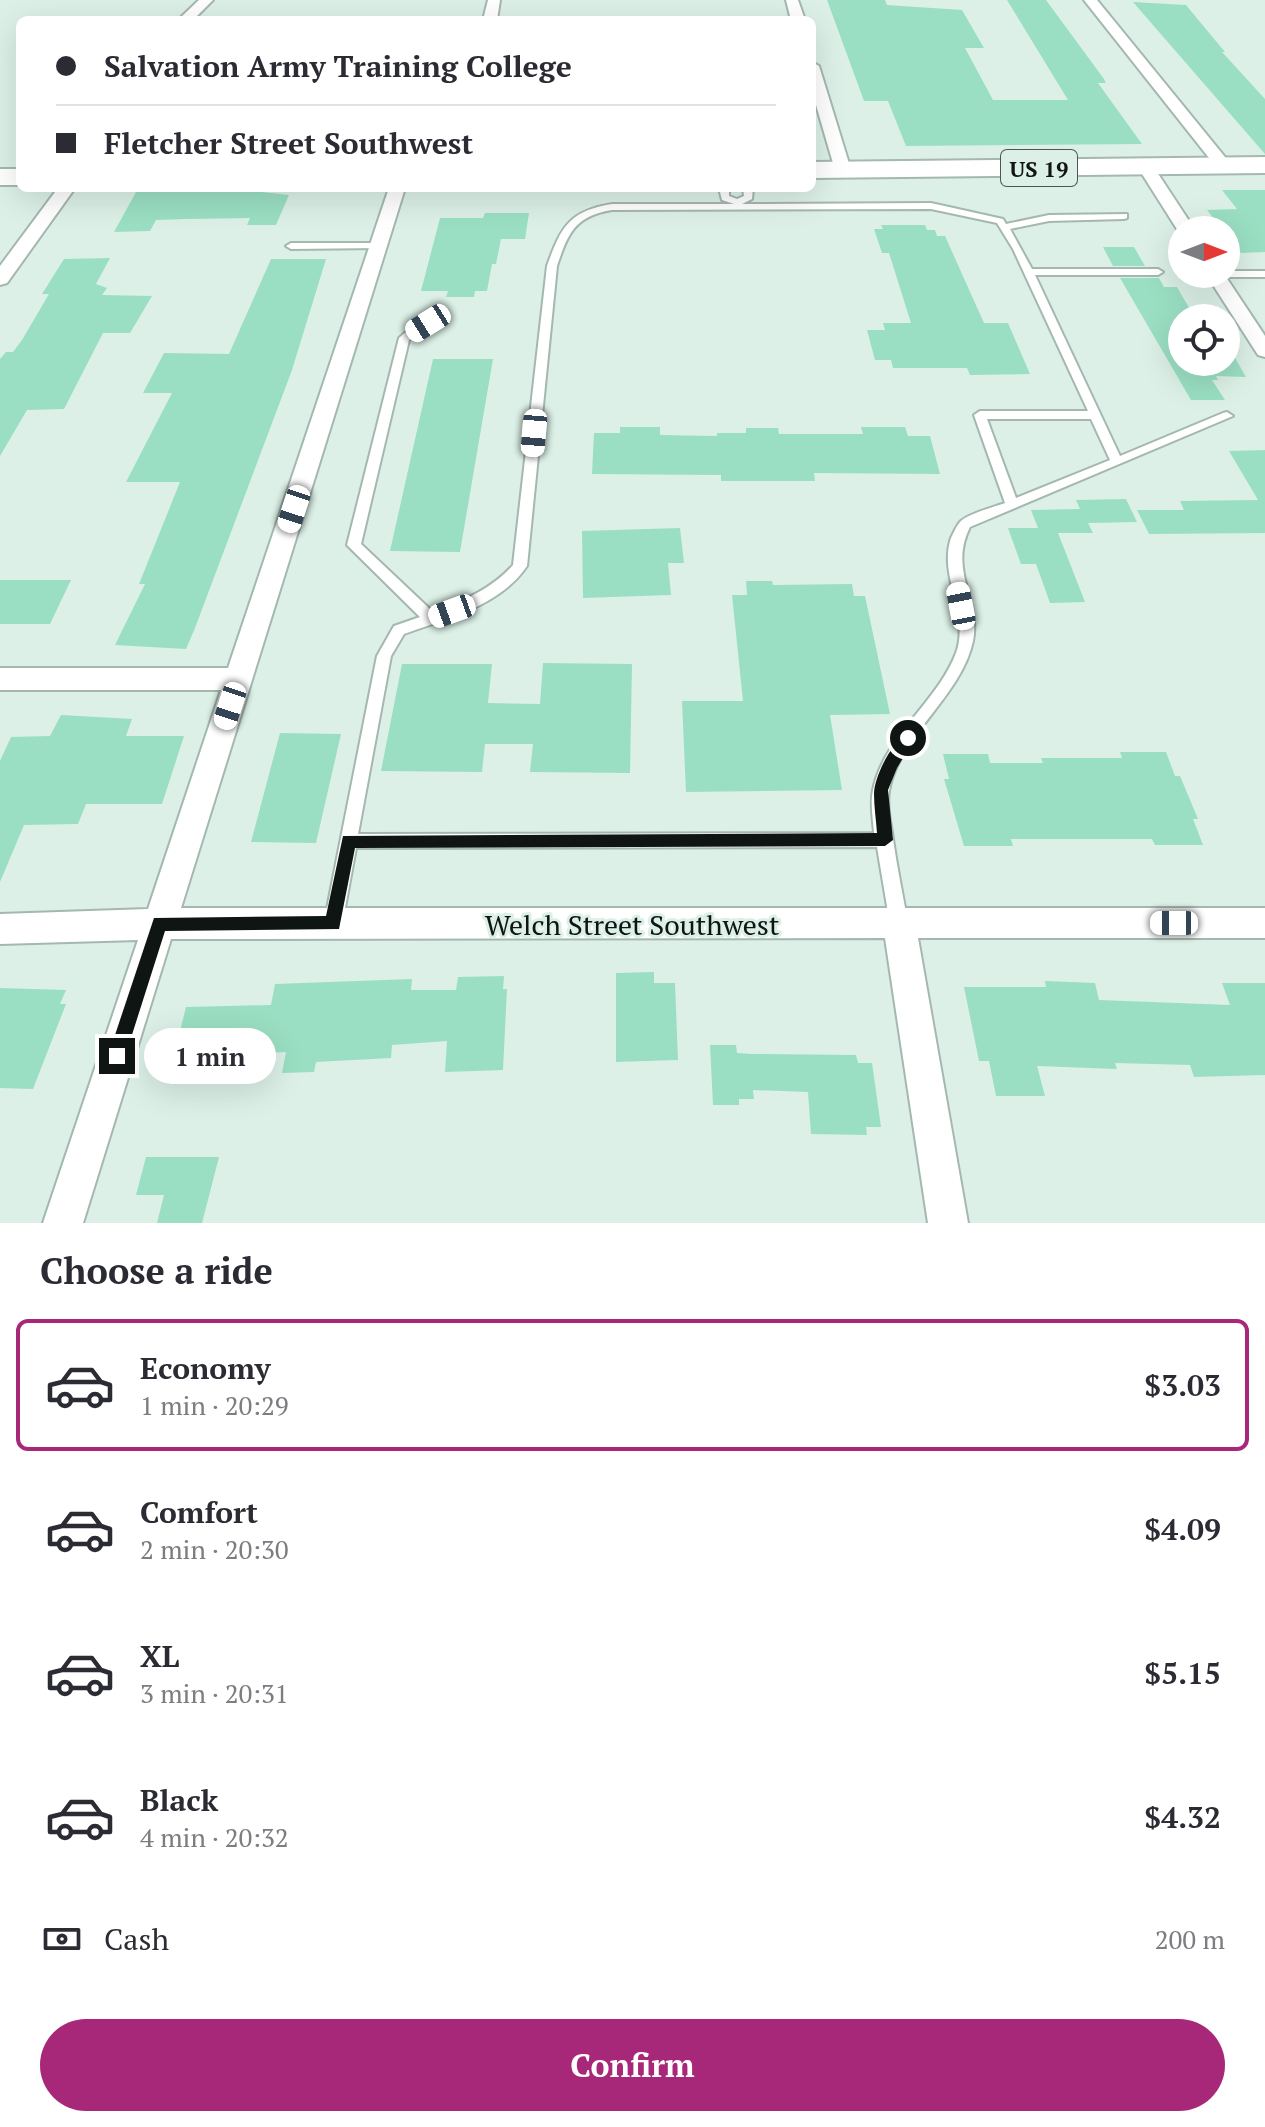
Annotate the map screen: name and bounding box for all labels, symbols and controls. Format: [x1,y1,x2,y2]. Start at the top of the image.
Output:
text: Salvation Army Training College [104,46,572,86]
text: Fletcher Street Southwest [104,123,473,163]
road number: US 19 [1001,150,1077,186]
north arrow [1168,216,1240,288]
map controls [1168,216,1240,376]
car [401,300,455,346]
button: locate [1168,304,1240,376]
car [520,408,548,458]
car [275,482,313,536]
car [945,580,977,632]
car [425,592,479,630]
car [211,679,249,733]
route start [890,720,926,756]
street label: Welch Street Southwest [485,906,780,943]
car [1150,911,1198,935]
callout: 1 min [145,1028,277,1084]
route end [99,1038,135,1074]
text: 1 min [174,1039,246,1073]
text: Choose a ride [40,1247,273,1294]
text: Economy [140,1348,271,1388]
icon: car [44,1349,116,1421]
text: $3.03 [1144,1365,1221,1405]
text: 1 min · 20:29 [140,1388,289,1422]
text: Comfort [140,1492,258,1532]
icon: car [44,1493,116,1565]
text: $4.09 [1144,1509,1221,1549]
text: 2 min · 20:30 [140,1532,289,1566]
text: XL [140,1636,179,1676]
icon: car [44,1637,116,1709]
text: $5.15 [1144,1653,1221,1693]
text: 3 min · 20:31 [140,1676,289,1710]
text: Black [140,1780,218,1820]
icon: car [44,1781,116,1853]
text: $4.32 [1144,1797,1221,1837]
text: 4 min · 20:32 [140,1820,289,1854]
icon: cash [40,1917,84,1961]
text: Cash [104,1919,169,1959]
text: 200 m [1155,1922,1225,1956]
button: Confirm [40,2019,1225,2111]

